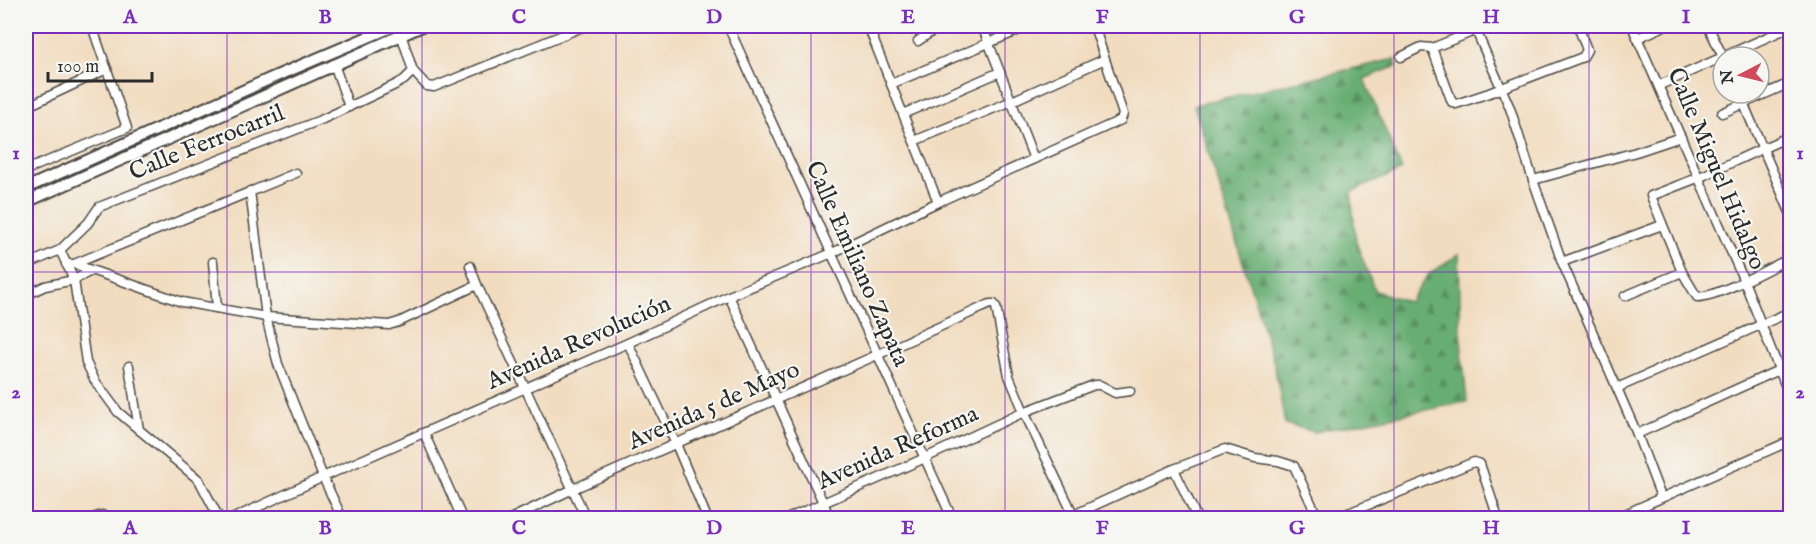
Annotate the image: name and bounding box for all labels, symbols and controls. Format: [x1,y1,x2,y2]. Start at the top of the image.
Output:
text: A [122,5,138,30]
text: B [318,5,332,30]
text: C [512,5,526,30]
text: D [706,5,722,30]
text: E [901,5,915,30]
text: F [1096,5,1109,30]
text: G [1289,5,1306,30]
text: H [1482,5,1500,30]
text: I [1682,5,1691,30]
scale bar [48,45,152,83]
north arrow [1711,45,1771,105]
text: 100 m [57,56,99,79]
street label: Calle Miguel Hidalgo [1659,63,1773,275]
text: N [1717,68,1739,86]
street label: Calle Ferrocarril [125,98,290,188]
text: 1 [12,141,20,166]
text: 1 [1796,141,1804,166]
street label: Calle Emiliano Zapata [798,156,917,372]
street label: Avenida Revolución [481,288,676,398]
street label: Avenida 5 de Mayo [622,354,805,458]
text: 2 [11,380,21,405]
text: 2 [1795,380,1805,405]
street label: Avenida Reforma [812,398,984,498]
text: A [122,516,138,541]
text: B [318,516,332,541]
text: C [512,516,526,541]
text: D [706,516,722,541]
text: E [901,516,915,541]
text: F [1096,516,1109,541]
text: G [1289,516,1306,541]
text: H [1482,516,1500,541]
text: I [1682,516,1691,541]

